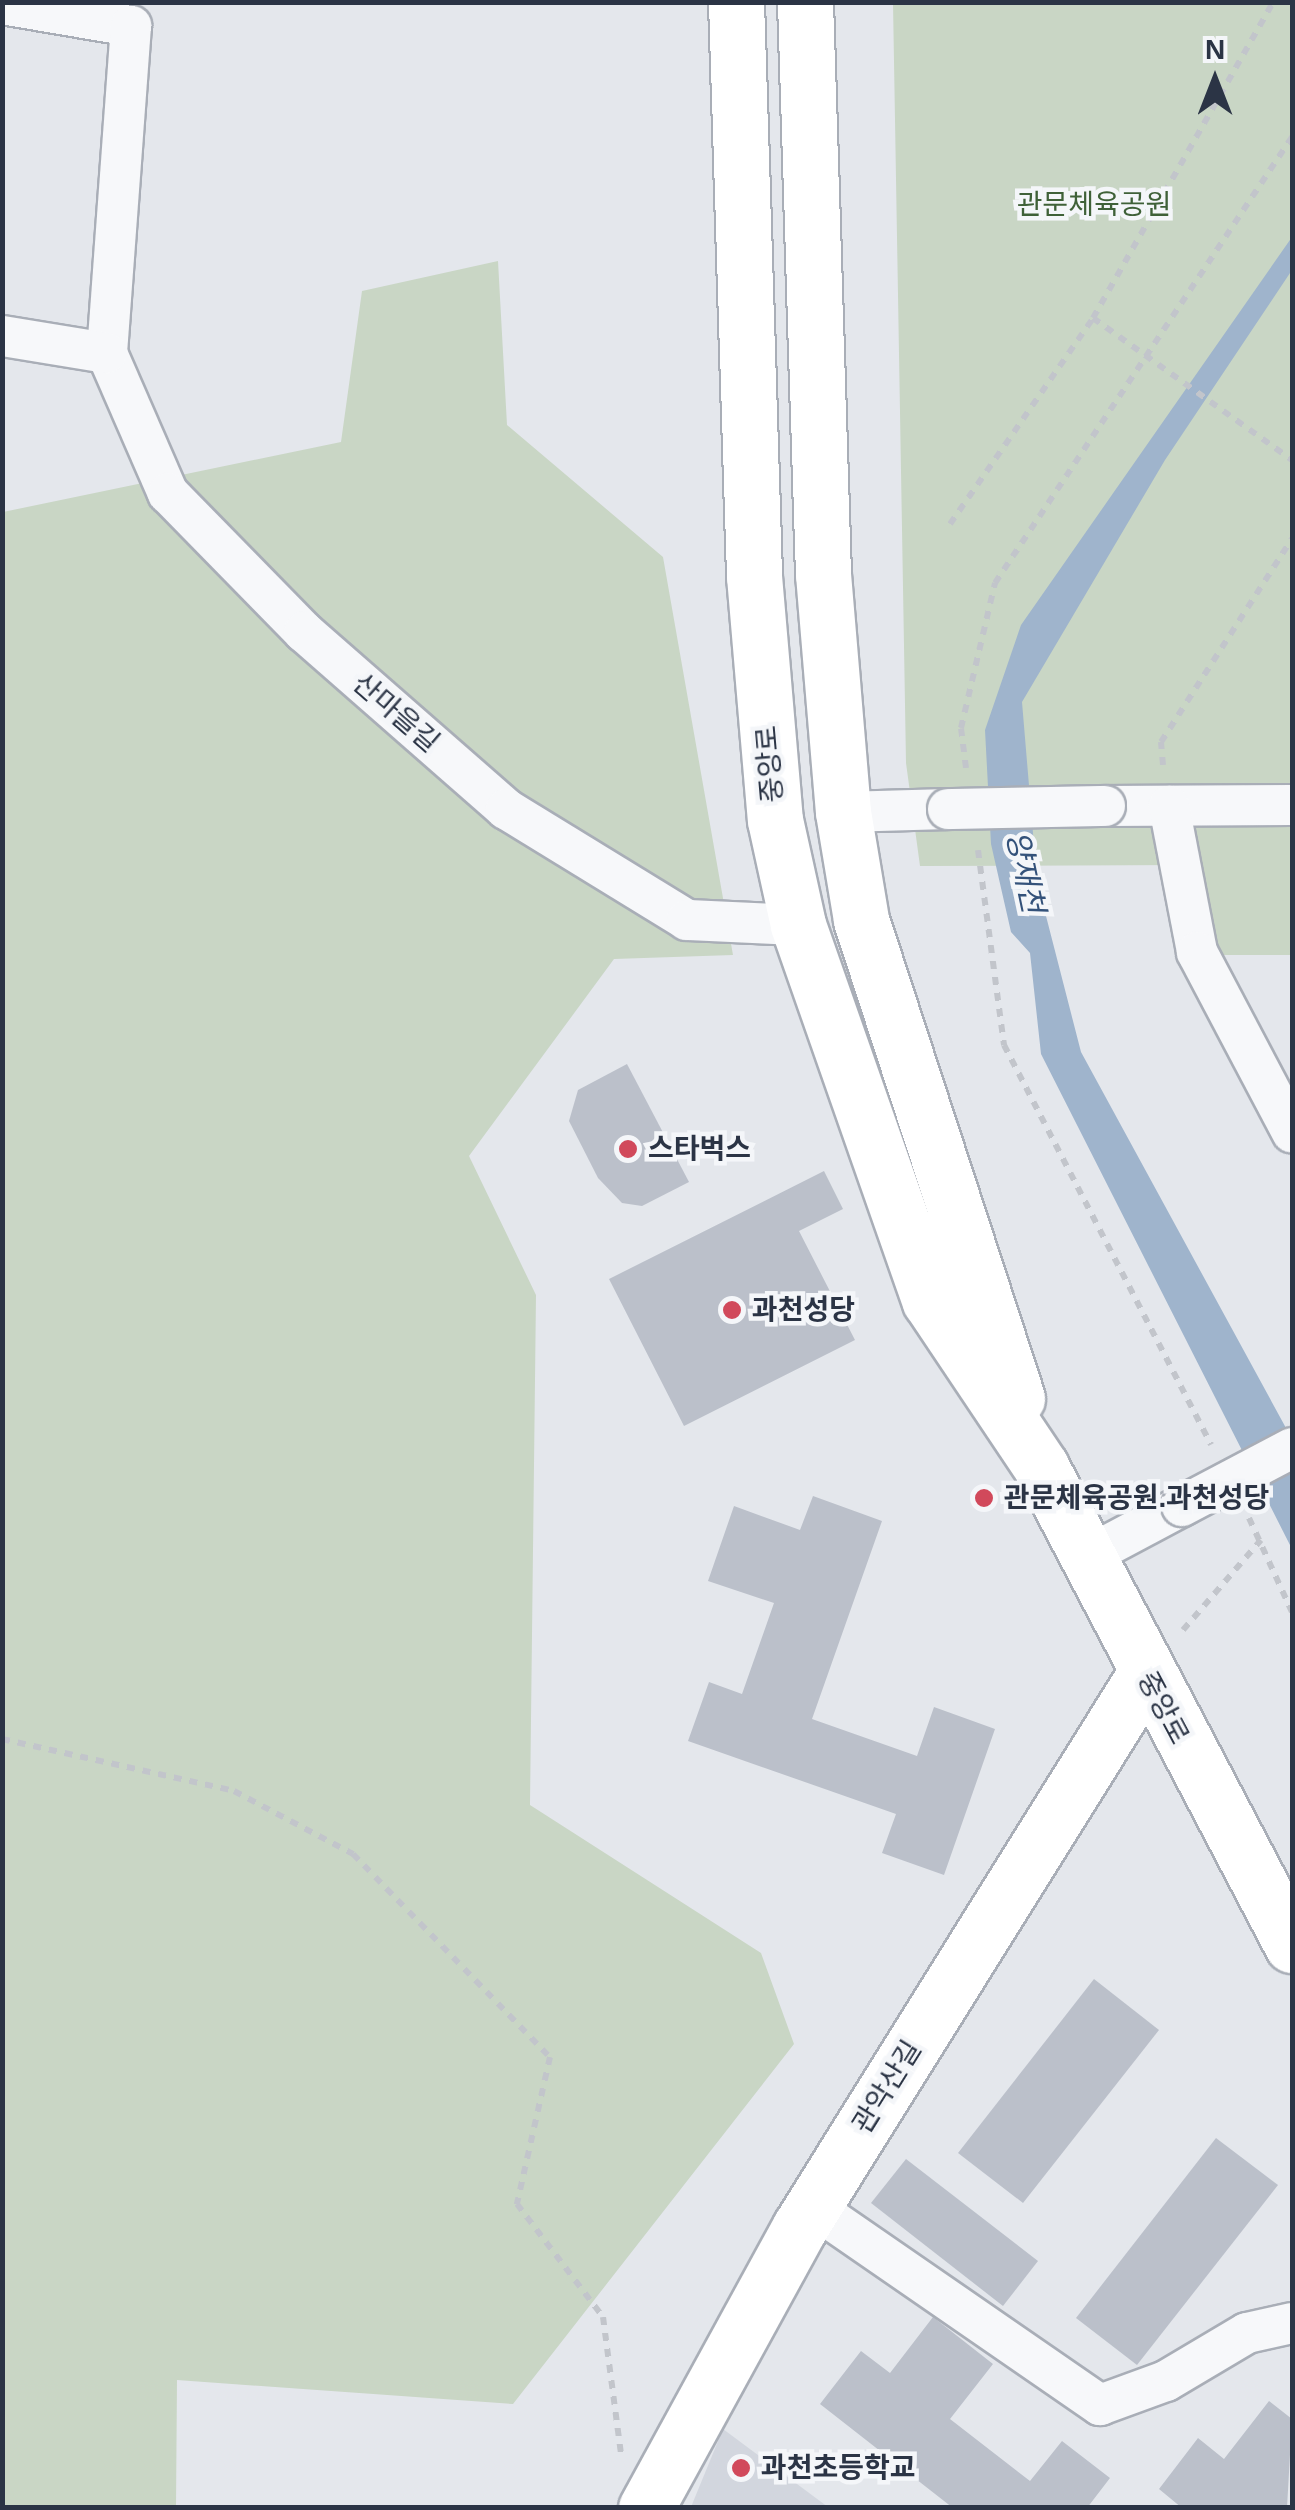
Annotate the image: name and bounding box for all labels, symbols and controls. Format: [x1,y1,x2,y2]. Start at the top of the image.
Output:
north arrow [1165,30,1265,130]
text: N [1205,34,1225,65]
park label: 관문체육공원 [1017,188,1171,222]
street label: 산마을길 [346,667,446,759]
street label: 중앙로 [750,724,790,804]
water label: 양재천 [999,828,1051,916]
place label: 스타벅스 [648,1132,751,1166]
marker: 스타벅스 [617,1138,639,1160]
place label: 과천성당 [752,1293,855,1327]
marker: 과천성당 [721,1299,743,1321]
place label: 관문체육공원.과천성당 [1004,1481,1269,1515]
marker: 관문체육공원.과천성당 [973,1487,995,1509]
street label: 중앙로 [1130,1666,1196,1750]
street label: 관악산길 [845,2034,929,2140]
place label: 과천초등학교 [761,2451,916,2485]
marker: 과천초등학교 [730,2457,752,2479]

